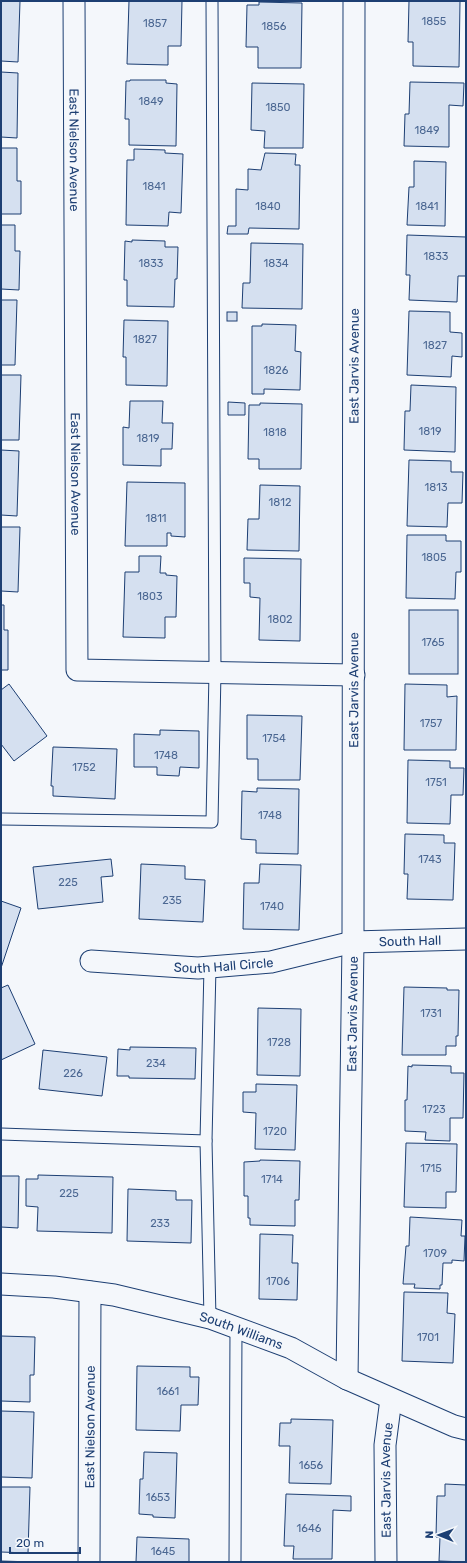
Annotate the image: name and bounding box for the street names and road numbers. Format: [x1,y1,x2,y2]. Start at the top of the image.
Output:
street label: East Nielson Avenue [66,88,82,212]
street label: East Jarvis Avenue [347,308,362,424]
street label: East Nielson Avenue [68,412,83,536]
street label: East Jarvis Avenue [346,632,361,748]
street label: South Hall [379,933,442,949]
street label: South Hall Circle [173,955,274,976]
street label: East Jarvis Avenue [344,956,361,1072]
street label: South Williams [198,1309,286,1353]
street label: East Nielson Avenue [82,1365,98,1489]
street label: East Jarvis Avenue [378,1421,396,1538]

